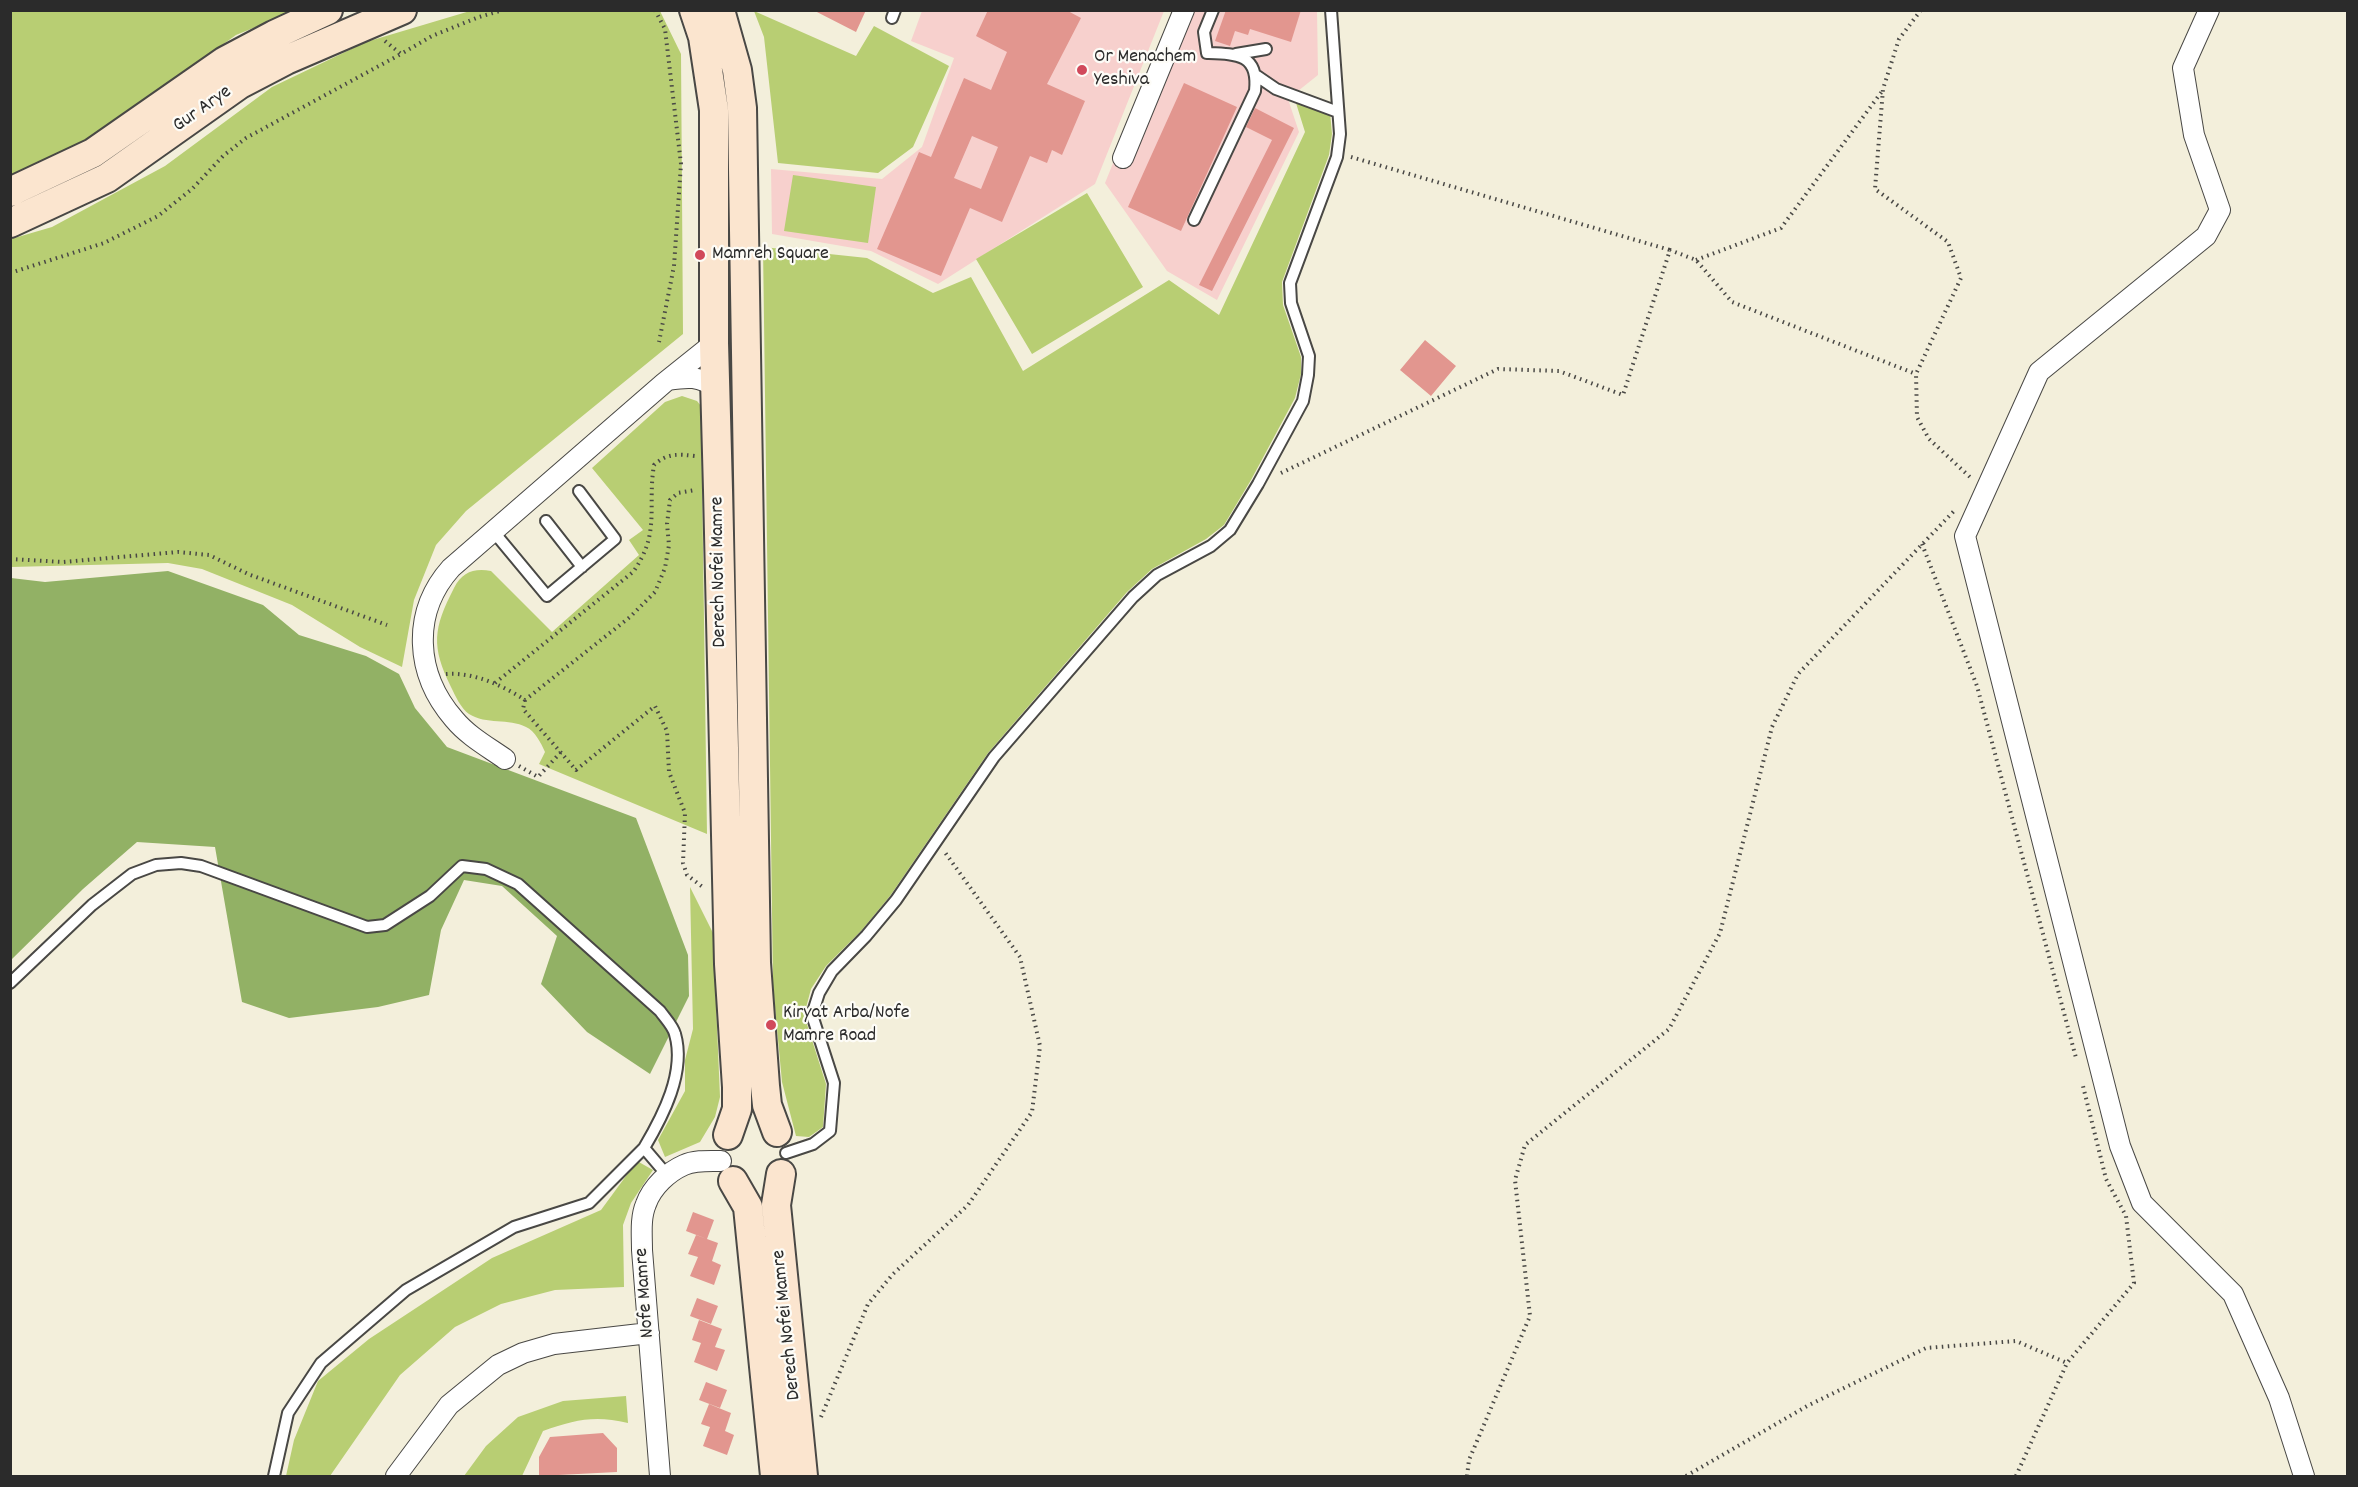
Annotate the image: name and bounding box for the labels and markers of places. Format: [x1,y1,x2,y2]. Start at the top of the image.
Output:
place label: Or Menachem Yeshiva [1094,46,1196,93]
marker: Or Menachem Yeshiva [1075,63,1089,77]
place label: Mamreh Square [712,243,829,267]
marker: Mamreh Square [693,248,707,262]
place label: Kiryat Arba/Nofe Mamre Road [783,1002,909,1049]
marker: Kiryat Arba/Nofe Mamre Road [764,1018,778,1032]

